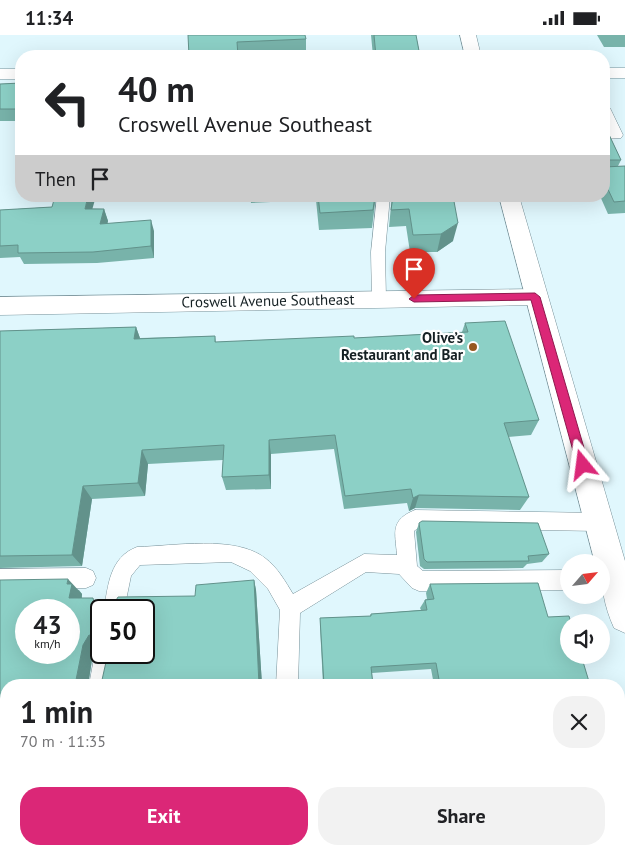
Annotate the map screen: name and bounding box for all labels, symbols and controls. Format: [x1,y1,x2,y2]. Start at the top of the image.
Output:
text: 11:34 [25,6,73,30]
text: 40 m [118,66,195,112]
icon: left [35,70,100,135]
text: Croswell Avenue Southeast [118,110,372,138]
icon: arrive [86,165,114,193]
text: Then [35,167,76,191]
pin [393,248,435,299]
icon: arrive [400,255,428,283]
street label: Croswell Avenue Southeast [181,289,355,312]
place label: Olive’s Restaurant and Bar [341,328,464,364]
marker: Olive’s Restaurant and Bar [467,341,479,353]
position arrow [556,438,608,490]
north arrow [560,554,610,604]
map controls [560,554,610,664]
speed limit sign: 50 [90,599,155,664]
text: 43 [33,609,62,641]
button: sound [560,614,610,664]
text: km/h [34,636,61,651]
text: 1 min [20,692,93,731]
button: close [553,696,605,748]
text: 70 m · 11:35 [20,731,106,751]
button: Exit [20,787,308,845]
button: Share [318,787,605,845]

